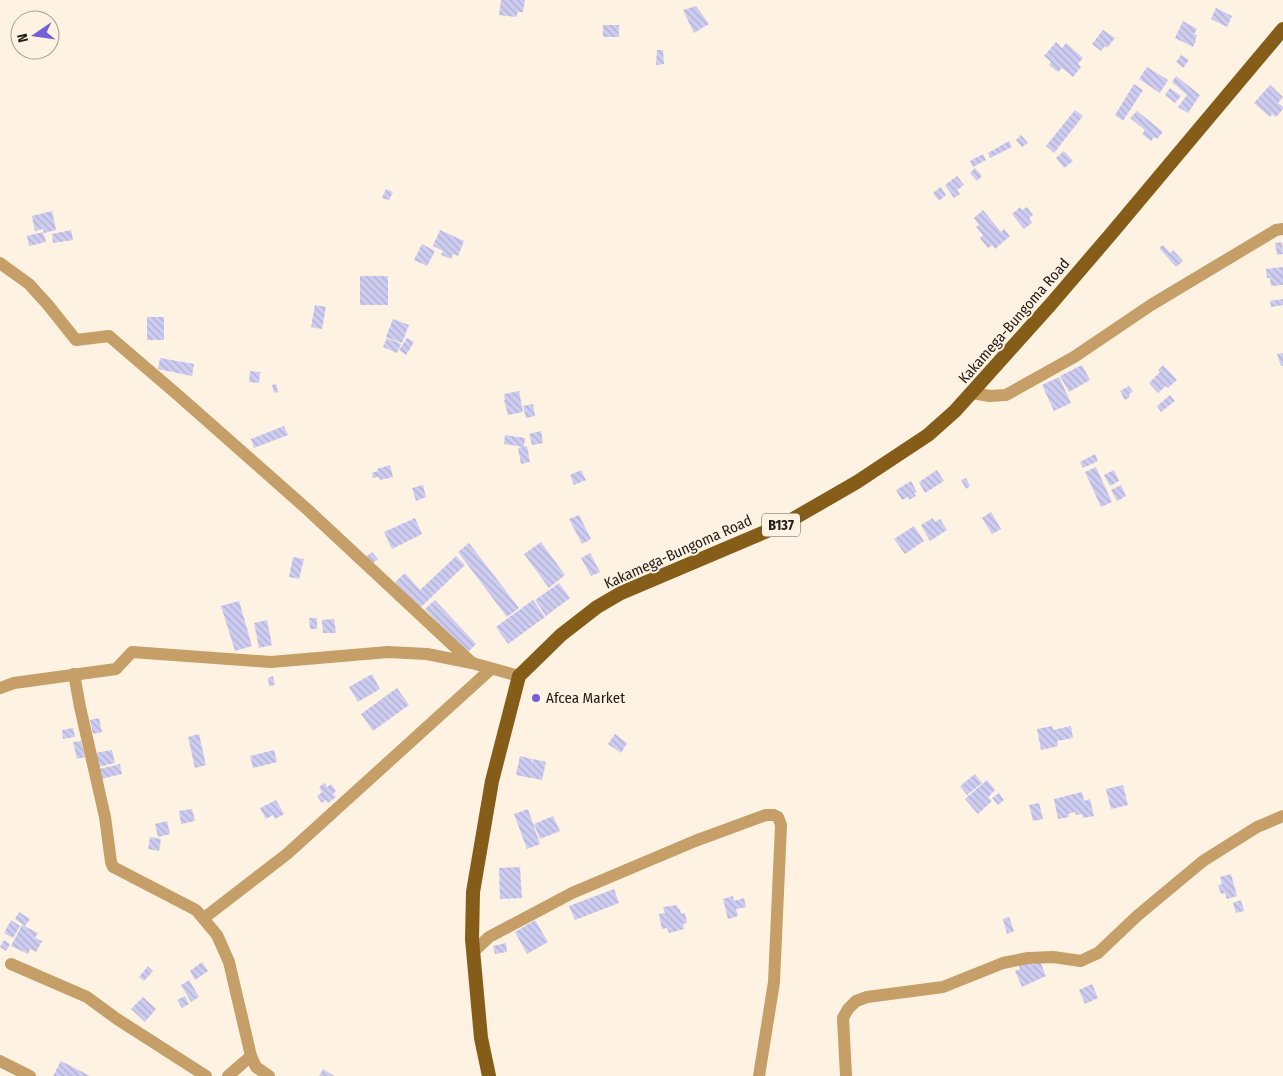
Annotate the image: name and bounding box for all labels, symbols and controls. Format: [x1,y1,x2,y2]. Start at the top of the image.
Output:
north arrow [10,10,60,60]
text: N [14,32,32,44]
street label: Kakamega-Bungoma Road [955,255,1073,387]
street label: Kakamega-Bungoma Road [601,511,755,593]
road number: B137 [762,514,800,536]
place label: Afcea Market [546,689,625,707]
marker: Afcea Market [530,692,542,704]

